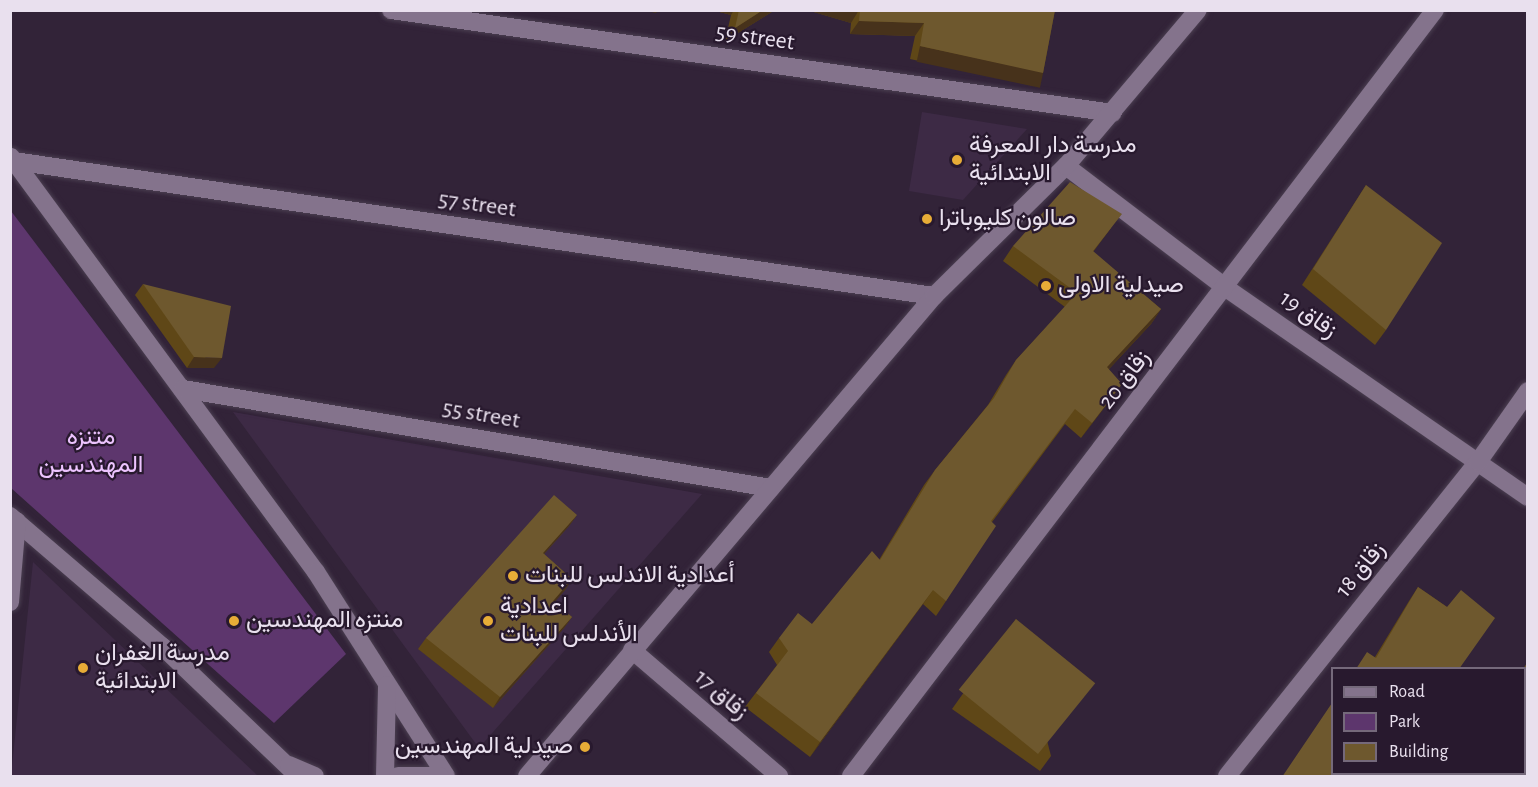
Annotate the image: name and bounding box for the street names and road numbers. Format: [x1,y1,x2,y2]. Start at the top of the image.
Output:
street label: 59 street [714,18,796,58]
street label: 57 street [436,185,518,225]
street label: زقاق 19 [1274,285,1342,345]
street label: زقاق 20 [1093,344,1157,416]
street label: 55 street [440,394,522,436]
street label: زقاق 18 [1330,536,1392,604]
street label: زقاق 17 [688,664,754,726]

